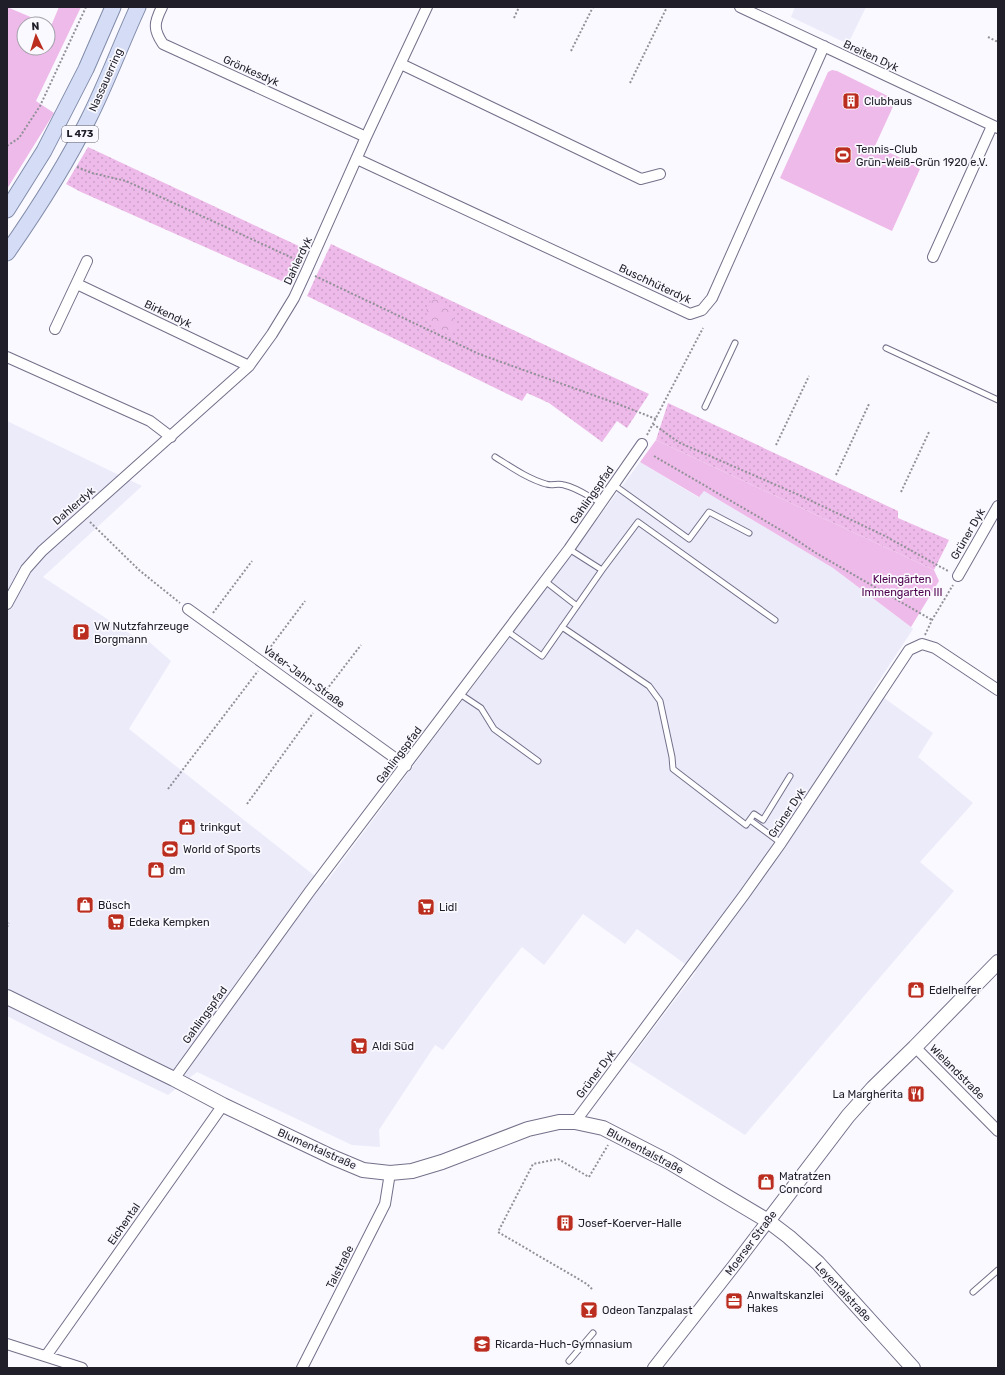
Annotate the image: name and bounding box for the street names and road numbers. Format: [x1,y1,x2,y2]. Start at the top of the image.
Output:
street label: Breiten Dyk [841,38,901,75]
street label: Nassauerring [86,46,126,114]
street label: Grönkesdyk [221,53,281,89]
road number: L 473 [62,126,98,142]
street label: Dahlerdyk [281,235,315,287]
street label: Buschhüterdyk [617,262,694,307]
street label: Birkendyk [142,297,194,331]
street label: Gahlingspfad [567,464,617,526]
street label: Dahlerdyk [50,484,98,528]
street label: Grüner Dyk [948,506,988,562]
street label: Vater-Jahn-Straße [261,643,347,711]
street label: Gahlingspfad [373,724,425,786]
street label: Grüner Dyk [766,785,809,840]
street label: Gahlingspfad [180,984,230,1046]
street label: Wielandstraße [927,1042,987,1102]
street label: Grüner Dyk [574,1047,619,1101]
street label: Blumentalstraße [604,1125,686,1177]
street label: Blumentalstraße [276,1126,358,1172]
street label: Eichental [105,1201,143,1247]
street label: Moerser Straße [722,1208,780,1278]
street label: Talstraße [324,1243,356,1291]
street label: Leyentalstraße [812,1260,874,1324]

